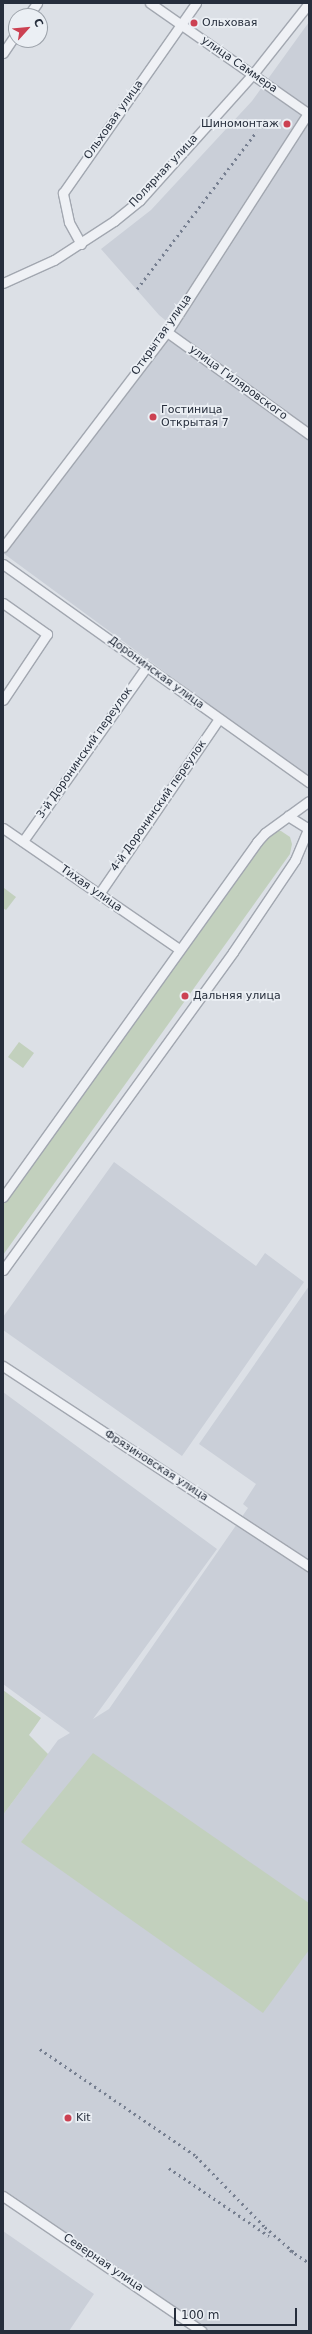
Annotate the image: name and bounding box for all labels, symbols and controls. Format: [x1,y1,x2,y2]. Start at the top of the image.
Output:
north arrow [8,8,48,48]
text: С [31,16,46,29]
place label: Ольховая [202,16,257,30]
marker: Ольховая [189,18,199,28]
street label: улица Саммера [198,34,280,96]
street label: Ольховая улица [82,78,146,162]
place label: Шиномонтаж [201,117,279,131]
marker: Шиномонтаж [282,119,292,129]
street label: Полярная улица [127,132,201,210]
street label: Открытая улица [129,292,195,378]
street label: улица Гиляровского [186,343,290,423]
place label: Гостиница Открытая 7 [161,404,229,430]
marker: Гостиница Открытая 7 [148,412,158,422]
street label: Доронинская улица [106,634,206,712]
street label: 3-й Доронинский переулок [34,685,136,821]
street label: 4-й Доронинский переулок [108,738,210,874]
street label: Тихая улица [58,863,124,915]
place label: Дальняя улица [193,989,281,1003]
marker: Дальняя улица [180,991,190,1001]
street label: Фрязиновская улица [102,1428,210,1504]
place label: Kit [76,2111,91,2125]
marker: Kit [63,2113,73,2123]
street label: Северная улица [60,2231,146,2295]
scale bar [176,2300,299,2326]
text: 100 m [181,2308,219,2322]

